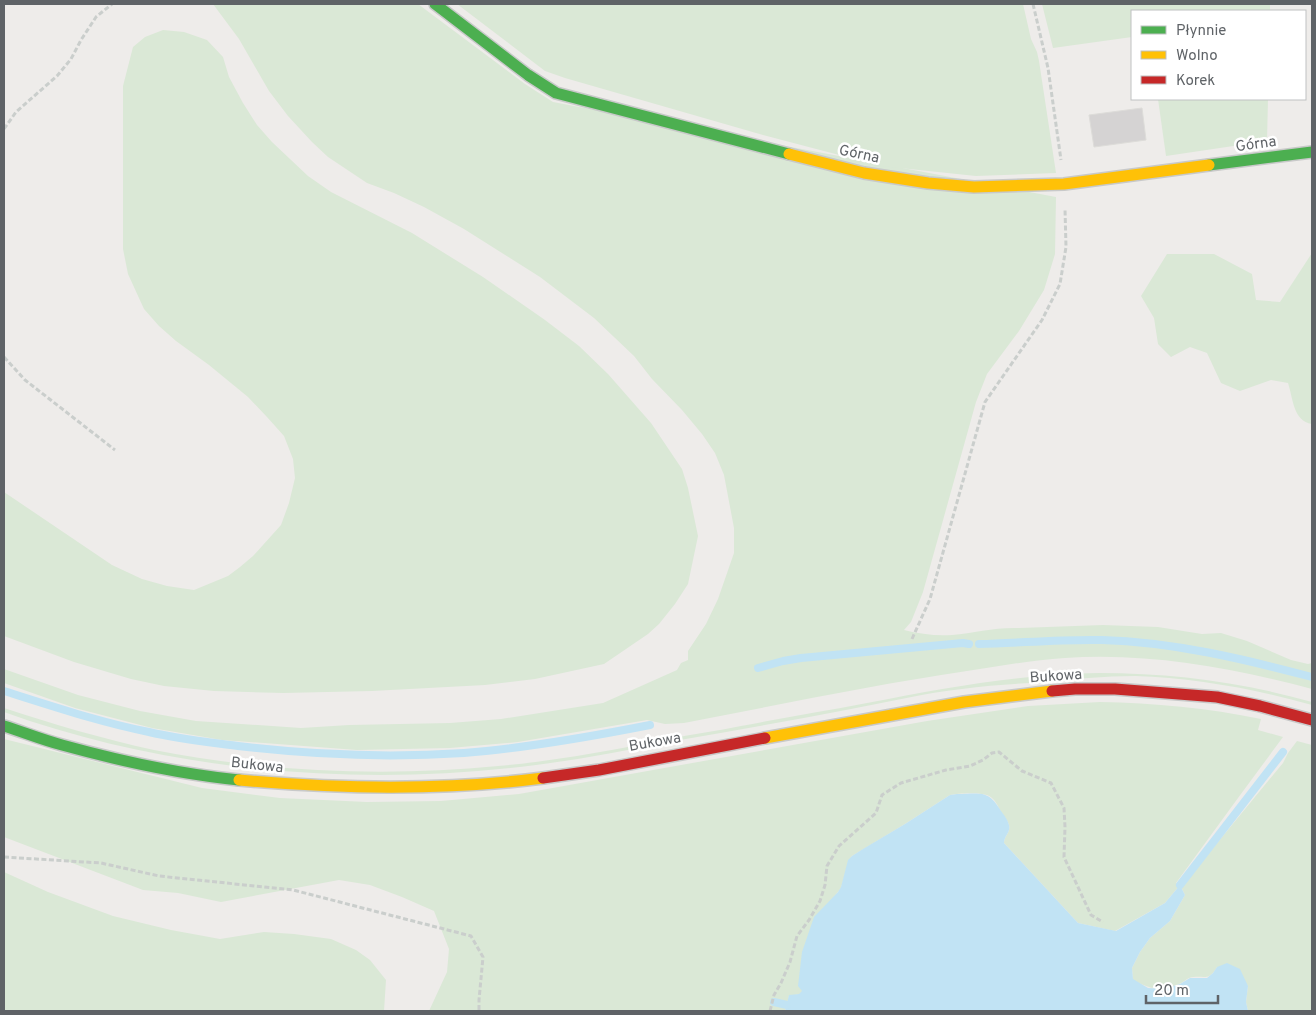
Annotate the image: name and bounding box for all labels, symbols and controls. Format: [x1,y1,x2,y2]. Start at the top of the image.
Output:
legend [1131,10,1306,100]
text: Płynnie [1176,22,1226,41]
text: Wolno [1176,47,1218,66]
text: Korek [1176,72,1215,91]
street label: Górna [1234,133,1278,157]
street label: Górna [837,141,881,169]
street label: Bukowa [1029,666,1083,688]
street label: Bukowa [627,729,683,757]
street label: Bukowa [230,754,284,778]
scale bar [1146,972,1218,1004]
text: 20 m [1154,982,1189,1001]

